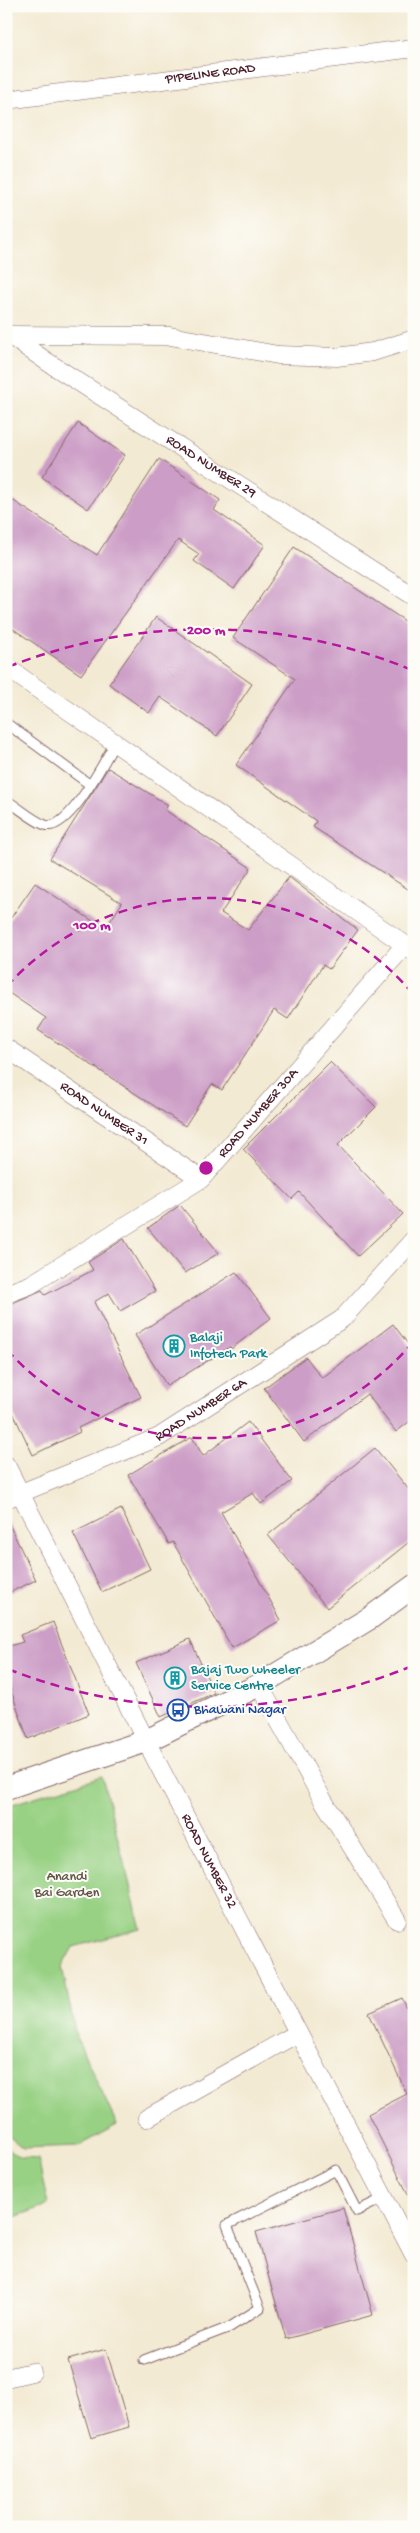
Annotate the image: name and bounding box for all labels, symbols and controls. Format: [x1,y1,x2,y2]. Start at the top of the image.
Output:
street label: PIPELINE ROAD [163,60,257,88]
street label: ROAD NUMBER 29 [162,431,259,502]
text: 200 m [187,622,226,640]
text: 100 m [72,917,111,935]
street label: ROAD NUMBER 30A [215,1064,302,1162]
street label: ROAD NUMBER 31 [56,1078,151,1150]
centre of rings [197,1159,215,1177]
place label: Balaji Infotech Park [189,1330,269,1363]
building icon: Balaji Infotech Park [162,1334,186,1358]
street label: ROAD NUMBER 6A [152,1374,250,1446]
place label: Bajaj Two wheeler Service Centre [190,1662,301,1695]
building icon: Bajaj Two wheeler Service Centre [163,1666,187,1690]
bus stop icon: Bhawani Nagar [166,1698,190,1722]
place label: Bhawani Nagar [193,1702,287,1719]
street label: ROAD NUMBER 32 [177,1811,240,1911]
park label: Anandi Bai Garden [34,1869,100,1902]

